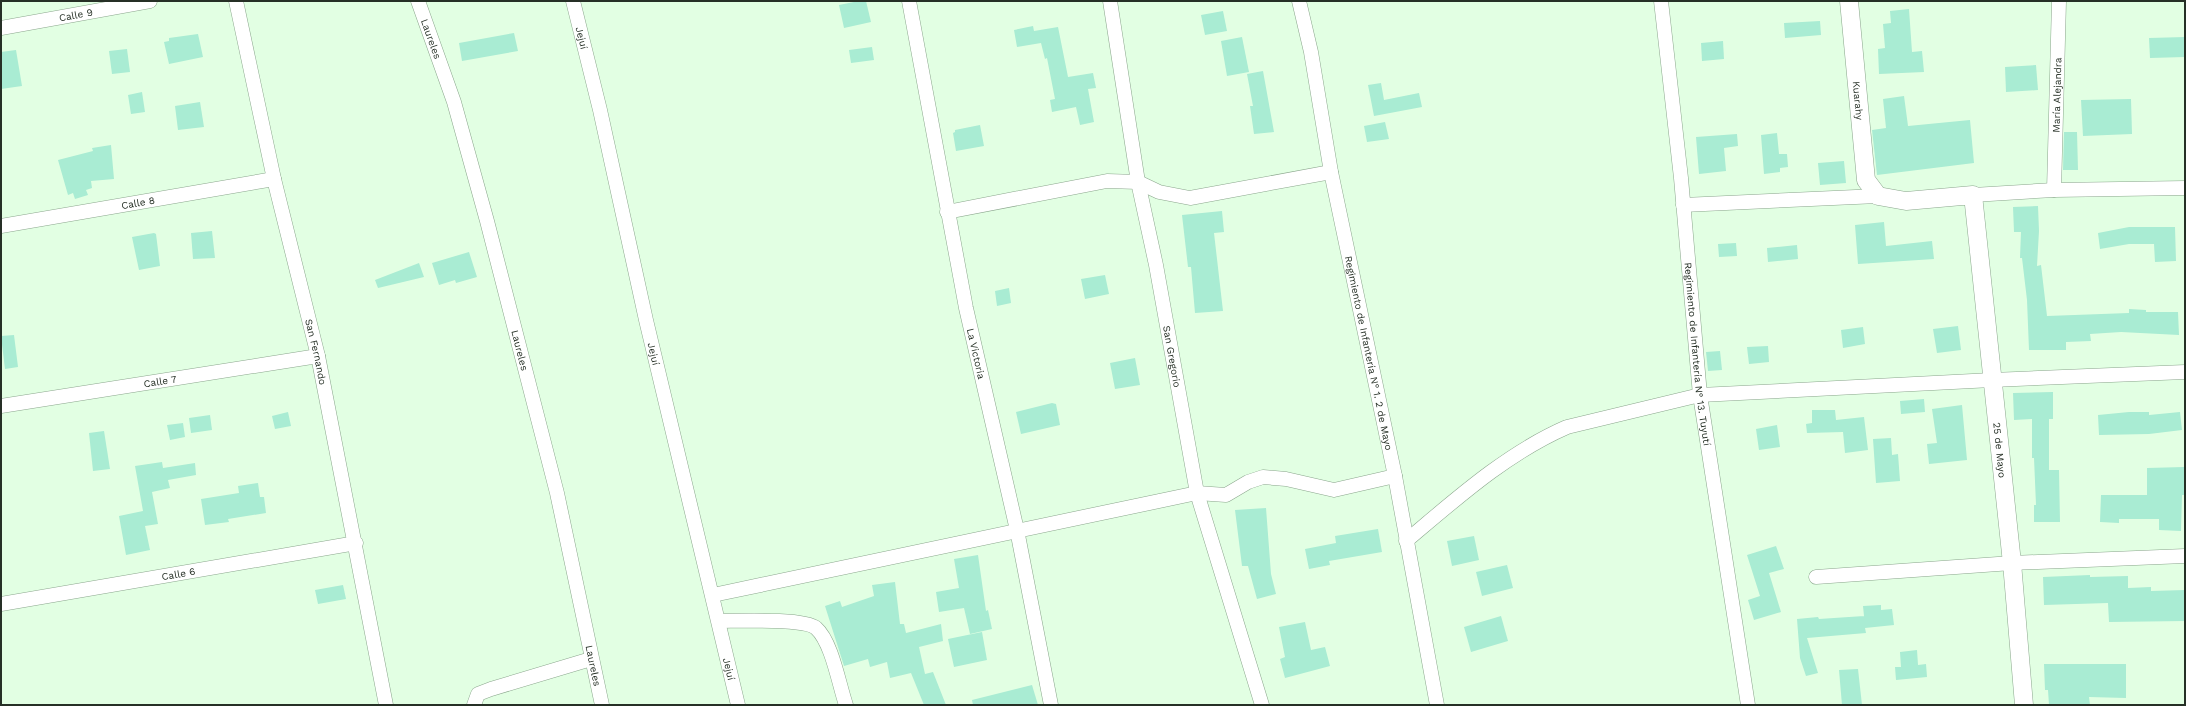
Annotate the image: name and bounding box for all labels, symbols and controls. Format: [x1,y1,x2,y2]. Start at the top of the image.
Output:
street label: Calle 9 [58,6,94,23]
street label: Laureles [419,17,443,60]
street label: Jejuí [574,26,590,51]
street label: María Alejandra [2051,57,2064,133]
street label: Kuarahy [1851,81,1865,121]
street label: Calle 8 [120,195,156,211]
street label: Regimiento de Infantería N° 1. 2 de Mayo [1343,255,1394,451]
street label: Regimiento de Infantería N° 13. Tuyutí [1682,262,1713,447]
street label: San Fernando [303,318,329,386]
street label: San Gregorio [1161,325,1183,388]
street label: La Victoria [965,327,987,381]
street label: Laureles [509,329,530,372]
street label: Jejuí [646,341,662,367]
street label: Calle 7 [143,373,178,389]
street label: 25 de Mayo [1991,422,2008,478]
street label: Calle 6 [161,566,196,582]
street label: Laureles [583,644,603,687]
street label: Jejuí [721,657,737,682]

